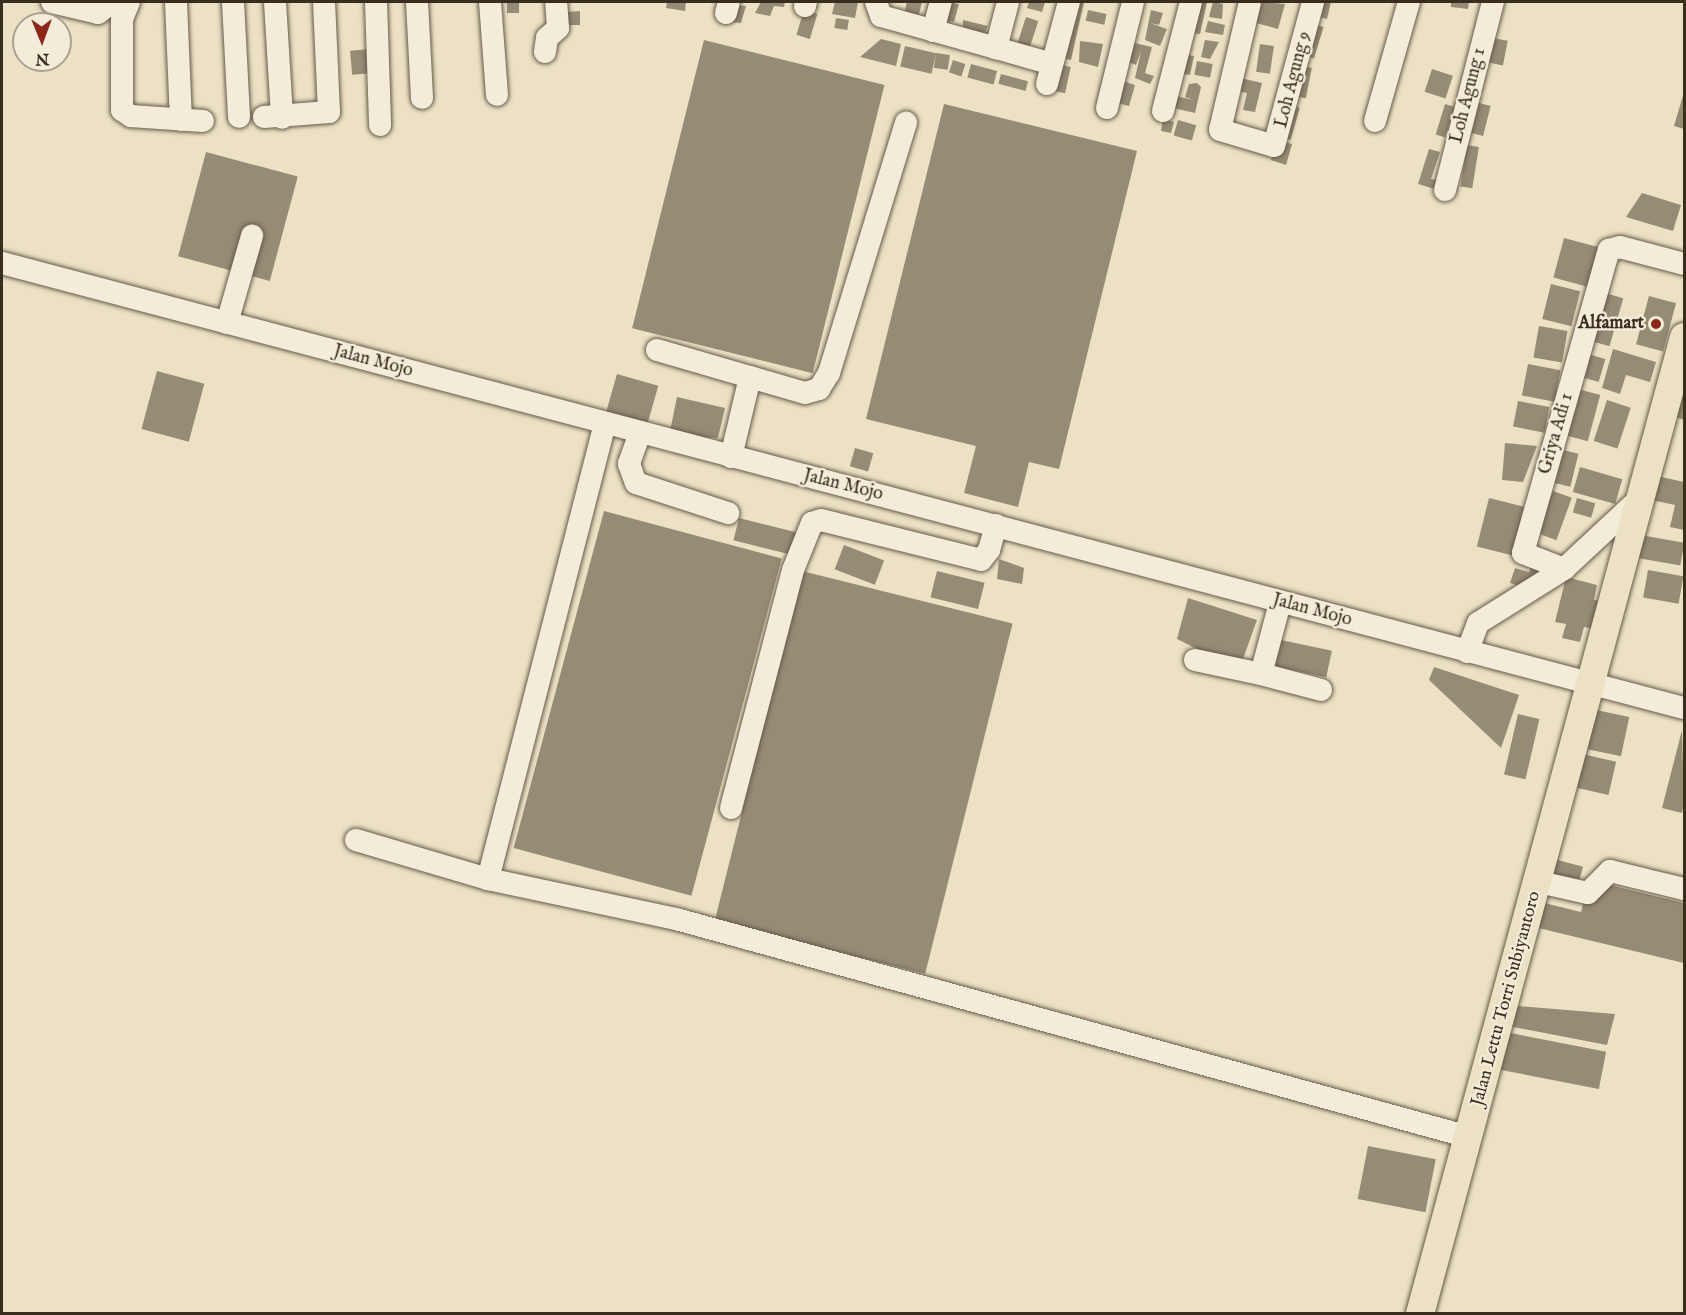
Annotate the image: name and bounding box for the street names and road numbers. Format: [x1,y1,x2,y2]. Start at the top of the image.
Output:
street label: Loh Agung 9 [1272,30,1316,130]
street label: Loh Agung 1 [1447,46,1491,146]
street label: Jalan Mojo [331,341,415,383]
street label: Griya Adi 1 [1535,391,1579,477]
street label: Jalan Mojo [801,466,885,506]
street label: Jalan Mojo [1270,590,1354,632]
street label: Jalan Lettu Torri Subiyantoro [1468,889,1546,1109]

